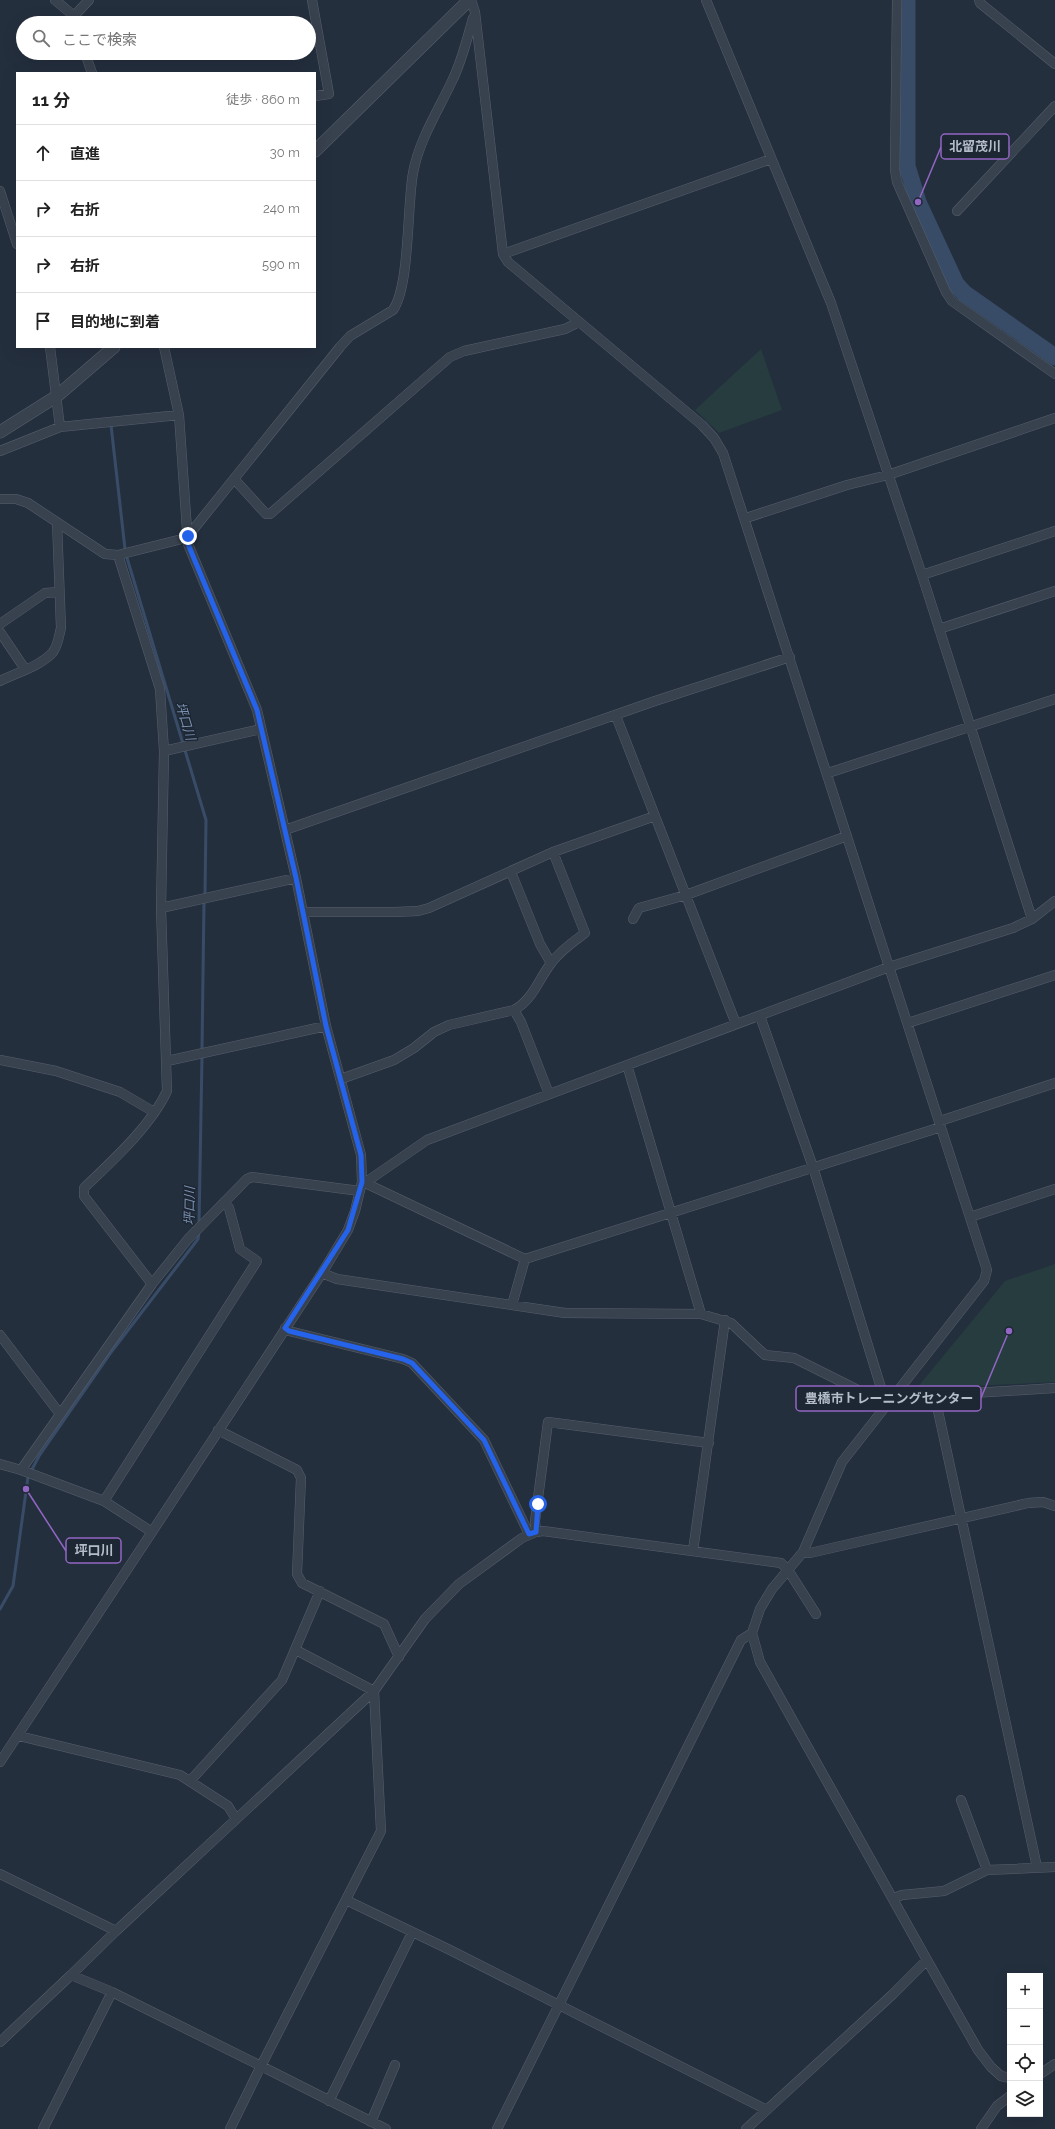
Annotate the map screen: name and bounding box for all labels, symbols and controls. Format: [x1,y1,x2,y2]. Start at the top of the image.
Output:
search box [16,16,316,60]
icon: search [30,27,52,49]
text: ここで検索 [62,31,137,49]
text: 11 分 [32,90,70,110]
text: 徒歩 · 860 m [226,92,300,107]
callout: 北留茂川 [941,134,1009,159]
text: 北留茂川 [949,139,1001,154]
icon: ahead [32,142,54,164]
text: 直進 [70,145,100,163]
text: 30 m [270,145,300,160]
icon: right [32,198,54,220]
text: 右折 [70,201,100,219]
text: 240 m [263,201,300,216]
icon: right [32,254,54,276]
text: 右折 [70,257,100,275]
text: 590 m [262,257,300,272]
icon: arrive [32,310,54,332]
text: 目的地に到着 [70,313,160,331]
route end [179,527,197,545]
water label: 坪口川 [173,700,199,744]
water label: 坪口川 [182,1184,197,1226]
callout: 豊橋市トレーニングセンター [796,1386,981,1411]
text: 豊橋市トレーニングセンター [804,1391,974,1406]
route start [529,1495,547,1513]
callout: 坪口川 [66,1538,121,1563]
text: 坪口川 [74,1543,114,1558]
map controls [1007,1973,1043,2117]
button: + [1007,1973,1043,2009]
button: − [1007,2009,1043,2045]
button: locate [1007,2045,1043,2081]
button: layers [1007,2081,1043,2117]

